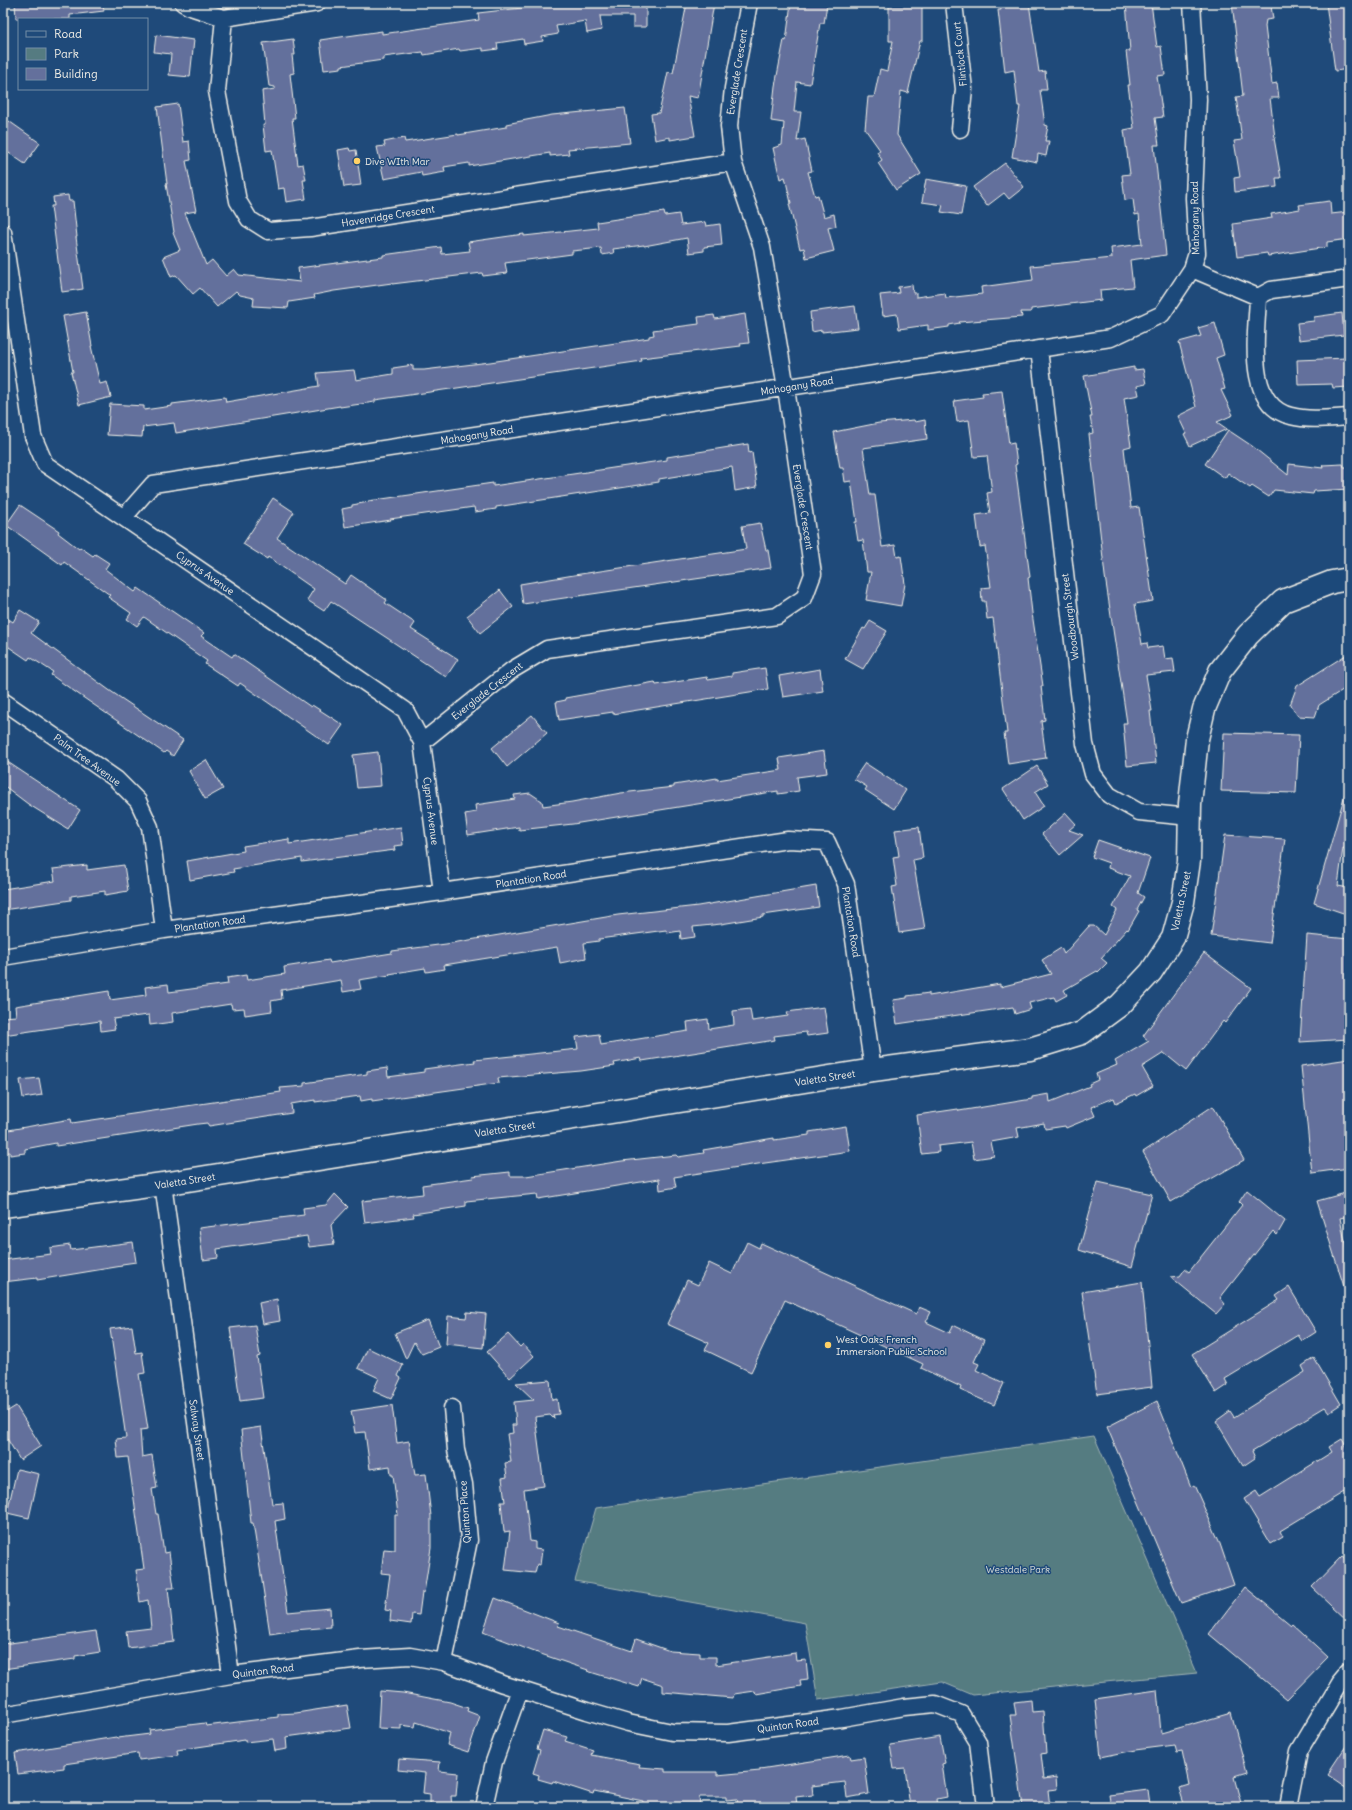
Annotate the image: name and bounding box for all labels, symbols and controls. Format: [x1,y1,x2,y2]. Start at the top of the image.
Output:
legend [18,18,148,90]
street label: Flintlock Court [950,20,970,87]
text: Road [54,26,82,41]
street label: Everglade Crescent [724,28,750,116]
text: Park [54,46,79,61]
text: Building [54,66,98,81]
place label: Dive WIth Mar [365,155,430,168]
marker: Dive WIth Mar [352,156,362,166]
street label: Mahogany Road [1188,181,1202,255]
street label: Havenridge Crescent [341,202,436,230]
street label: Mahogany Road [760,374,835,398]
street label: Mahogany Road [440,423,515,447]
street label: Everglade Crescent [790,463,816,551]
street label: Cyprus Avenue [173,548,237,598]
street label: Woodbourgh Street [1058,572,1082,661]
street label: Everglade Crescent [449,659,526,723]
street label: Palm Tree Avenue [51,731,123,789]
street label: Cyprus Avenue [420,776,442,846]
street label: Plantation Road [495,867,567,891]
street label: Valetta Street [1168,869,1194,932]
street label: Plantation Road [839,886,863,958]
street label: Plantation Road [174,913,246,935]
street label: Valetta Street [794,1067,857,1089]
street label: Valetta Street [474,1118,537,1140]
street label: Valetta Street [154,1170,217,1192]
place label: West Oaks French Immersion Public School [836,1333,947,1358]
marker: West Oaks French Immersion Public School [823,1340,833,1350]
street label: Salway Street [186,1399,208,1462]
street label: Quinton Place [456,1480,474,1544]
park label: Westdale Park [986,1563,1050,1576]
street label: Quinton Road [231,1661,295,1681]
street label: Quinton Road [756,1714,820,1736]

